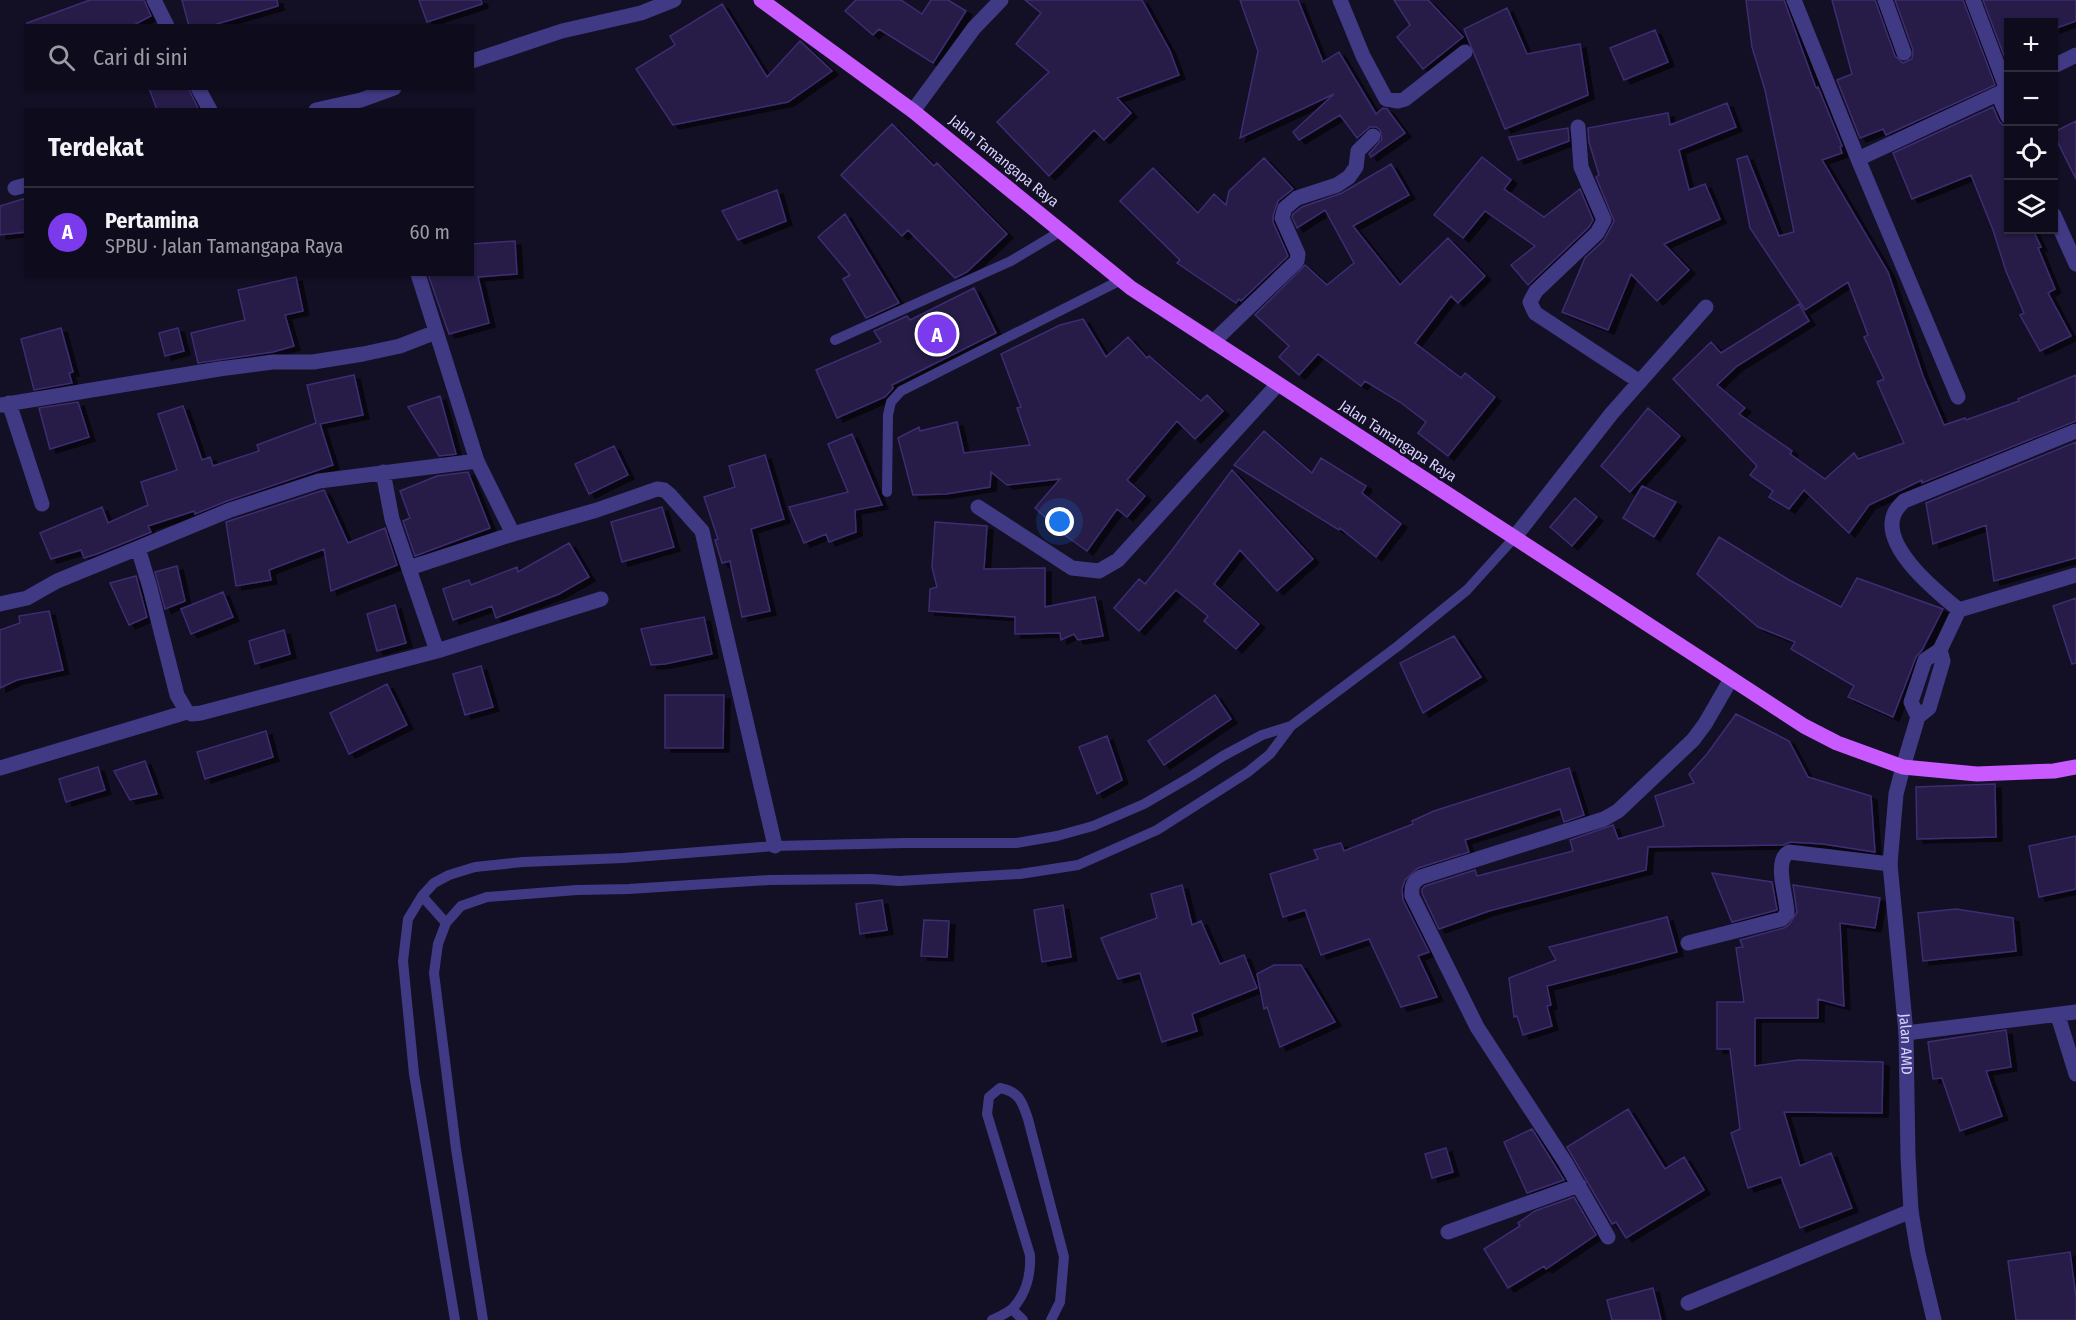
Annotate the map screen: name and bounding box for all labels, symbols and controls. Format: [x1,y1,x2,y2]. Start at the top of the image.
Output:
map controls [2004,18,2058,234]
button: + [2004,18,2058,72]
search box [24,24,474,90]
icon: search [45,41,78,74]
text: Cari di sini [93,44,188,71]
button: − [2004,72,2058,126]
street label: Jalan Tamangapa Raya [945,111,1063,211]
button: locate [2004,126,2058,180]
text: Terdekat [48,132,144,163]
button: layers [2004,180,2058,234]
text: Pertamina [105,207,199,234]
text: A [62,220,73,244]
text: 60 m [410,220,450,244]
text: SPBU · Jalan Tamangapa Raya [105,234,343,258]
pin: A [918,312,956,356]
street label: Jalan Tamangapa Raya [1336,396,1460,486]
your location [1045,507,1074,536]
street label: Jalan AMD [1895,1013,1916,1075]

